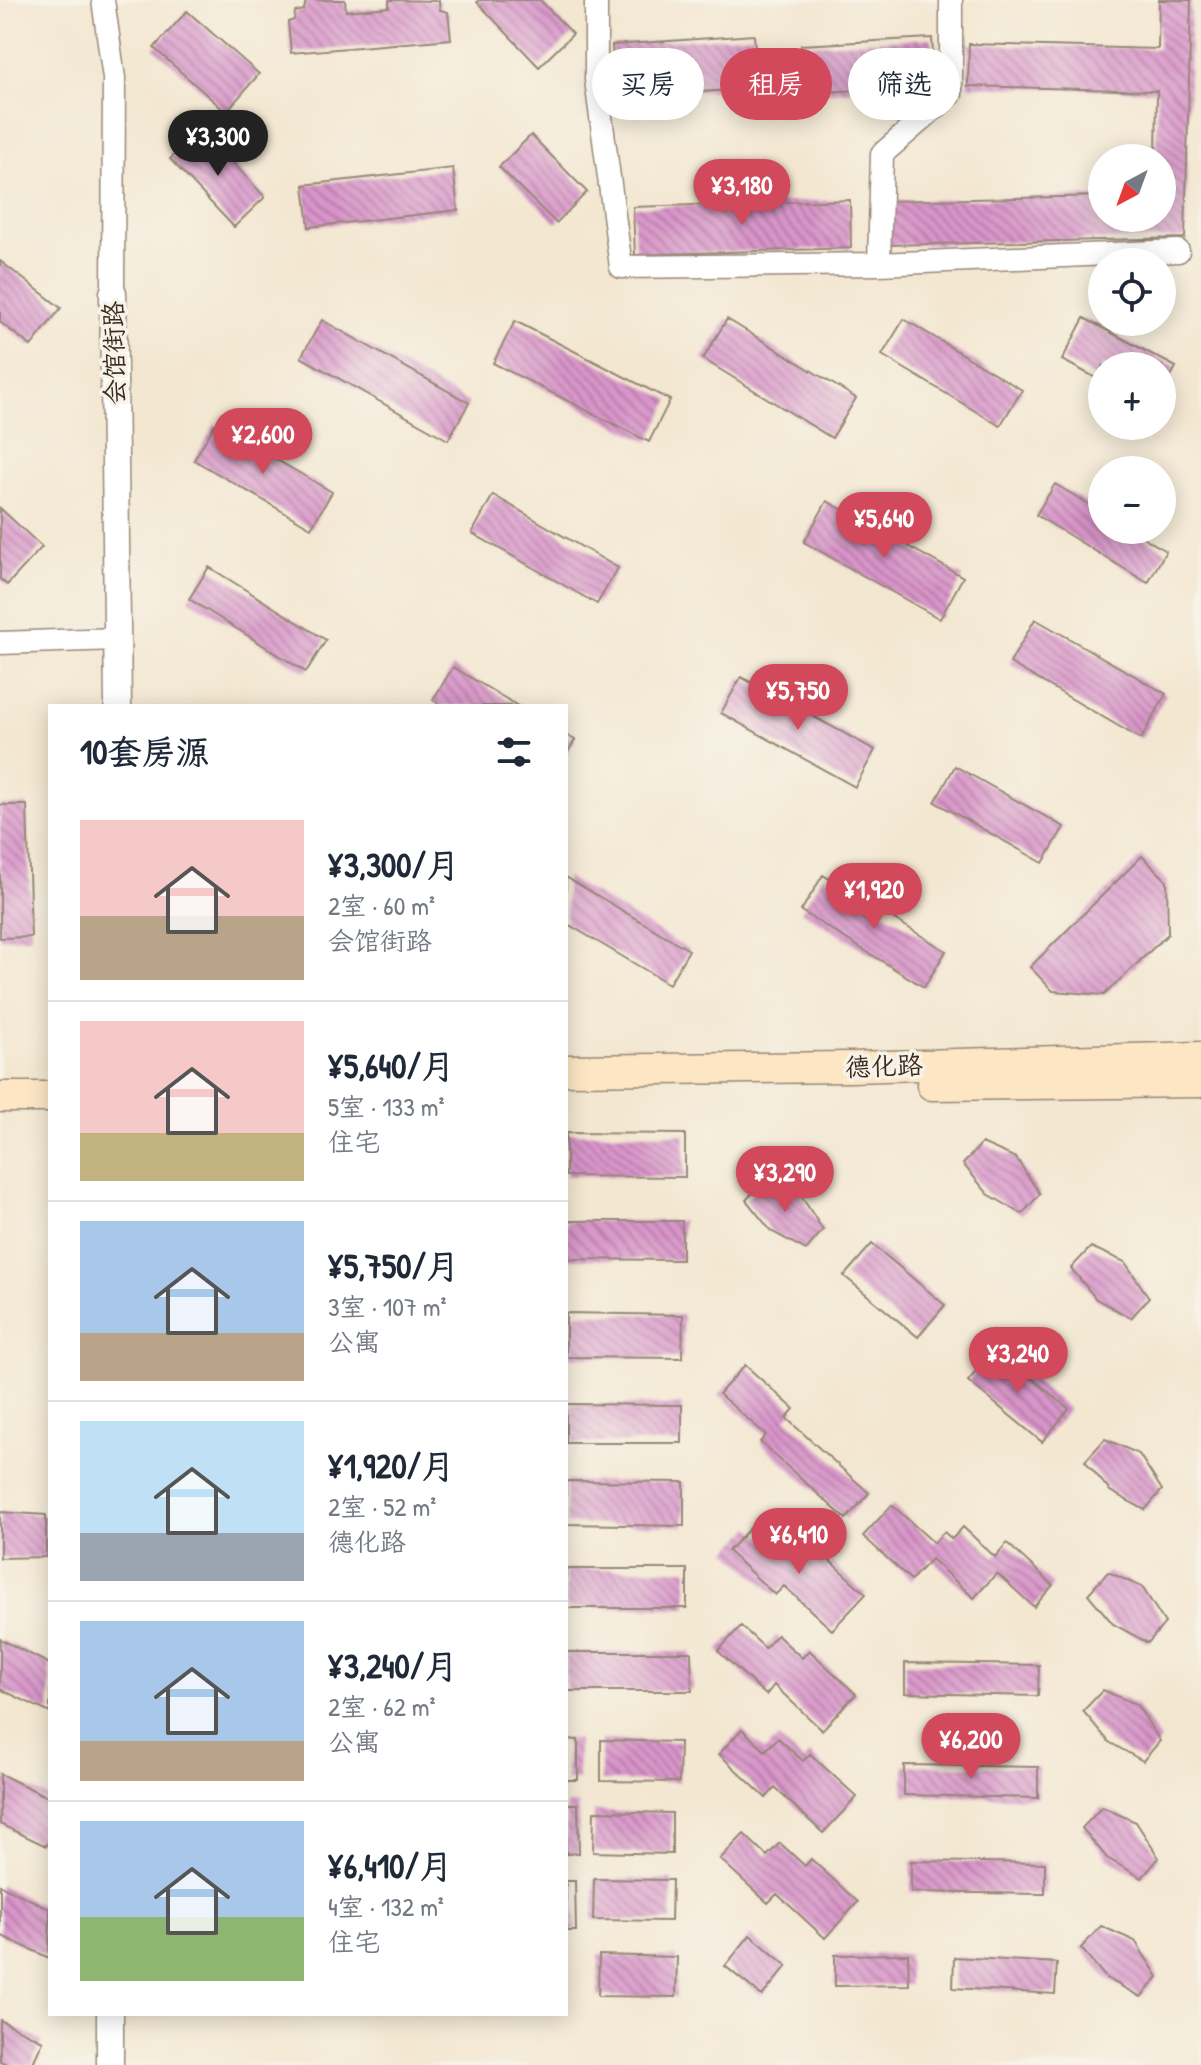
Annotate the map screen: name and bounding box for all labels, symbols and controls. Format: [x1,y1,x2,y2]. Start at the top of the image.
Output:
chip: 买房 [592,48,704,120]
chip: 租房 [720,48,832,120]
chip: 筛选 [848,48,960,120]
pin: ¥3,300 [153,110,283,178]
text: ¥3,300 [186,118,250,153]
north arrow [1088,144,1176,232]
map controls [1088,144,1176,544]
pin: ¥3,180 [677,159,807,227]
text: ¥3,180 [711,167,773,202]
button: locate [1088,248,1176,336]
street label: 会馆街路 [95,301,132,405]
button: + [1088,352,1176,440]
pin: ¥2,600 [198,408,328,476]
text: ¥2,600 [231,416,295,451]
button: − [1088,456,1176,544]
pin: ¥5,640 [819,492,949,560]
text: ¥5,640 [854,500,914,535]
pin: ¥5,750 [733,664,863,732]
text: ¥5,750 [766,672,830,707]
text: 10套房源 [80,729,210,775]
icon: filters [492,730,536,774]
text: ¥3,300/月 [328,842,460,888]
icon: home [144,852,240,948]
pin: ¥1,920 [809,863,939,931]
text: ¥1,920 [844,871,904,906]
text: 2室 · 60 m² [328,888,435,923]
text: 会馆街路 [328,923,432,958]
text: ¥5,640/月 [328,1043,455,1089]
street label: 德化路 [844,1047,924,1084]
icon: home [144,1053,240,1149]
text: 5室 · 133 m² [328,1089,445,1124]
text: 住宅 [328,1124,380,1159]
pin: ¥3,290 [720,1146,850,1214]
text: ¥3,290 [754,1154,816,1189]
text: ¥5,750/月 [328,1243,460,1289]
icon: home [144,1253,240,1349]
text: 3室 · 107 m² [328,1289,446,1324]
text: 公寓 [328,1324,380,1359]
pin: ¥3,240 [953,1327,1083,1395]
text: ¥3,240 [987,1335,1049,1370]
text: ¥1,920/月 [328,1443,455,1489]
icon: home [144,1453,240,1549]
text: 2室 · 52 m² [328,1489,436,1524]
pin: ¥6,410 [734,1508,864,1576]
text: ¥6,410 [770,1516,828,1551]
text: 德化路 [328,1524,406,1559]
text: ¥3,240/月 [328,1643,458,1689]
icon: home [144,1653,240,1749]
text: 2室 · 62 m² [328,1689,436,1724]
pin: ¥6,200 [906,1713,1036,1781]
text: ¥6,200 [939,1721,1003,1756]
text: 公寓 [328,1724,380,1759]
text: ¥6,410/月 [328,1843,453,1889]
icon: home [144,1853,240,1949]
text: 4室 · 132 m² [328,1889,444,1924]
text: 住宅 [328,1924,380,1959]

